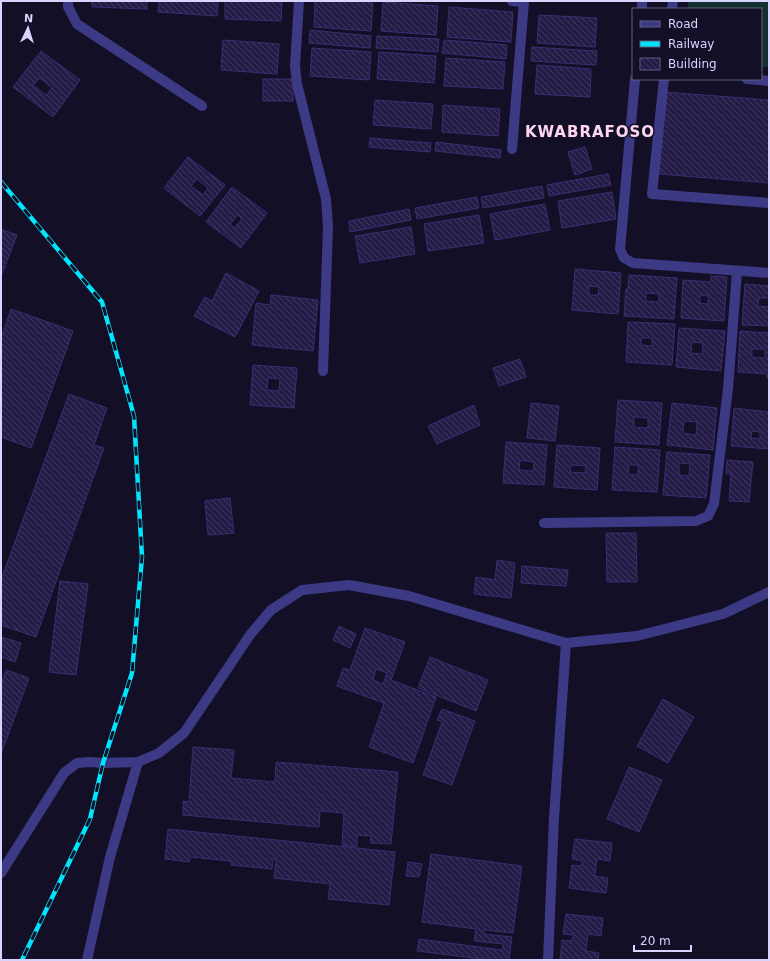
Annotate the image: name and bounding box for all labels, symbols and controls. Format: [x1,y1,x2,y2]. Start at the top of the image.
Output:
north arrow [8,8,48,48]
legend [632,8,762,80]
text: N [24,12,34,25]
text: Road [668,17,698,31]
text: Railway [668,37,714,51]
text: Building [668,57,717,71]
district label: KWABRAFOSO [525,123,655,141]
scale bar [634,927,691,953]
text: 20 m [640,934,671,948]

